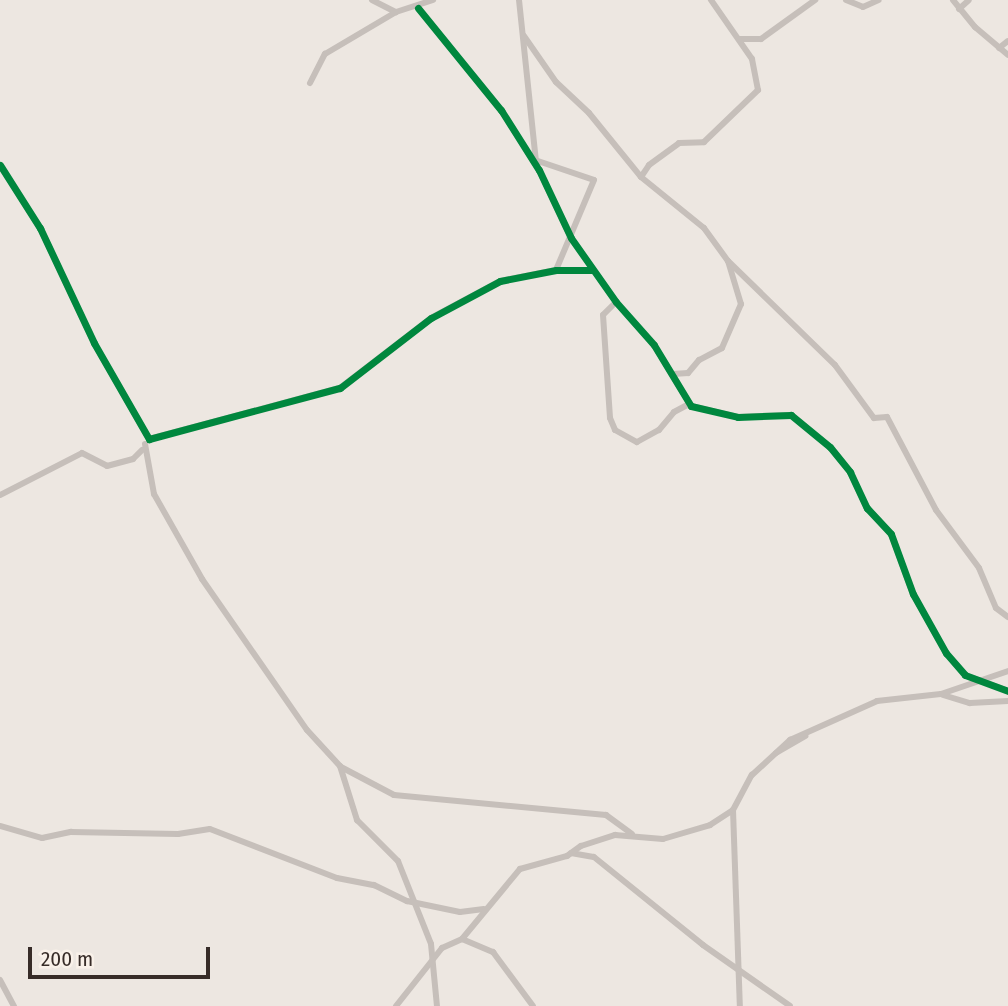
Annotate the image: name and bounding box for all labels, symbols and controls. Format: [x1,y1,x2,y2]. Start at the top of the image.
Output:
scale bar [32,932,214,976]
text: 200 m [41,946,93,972]

